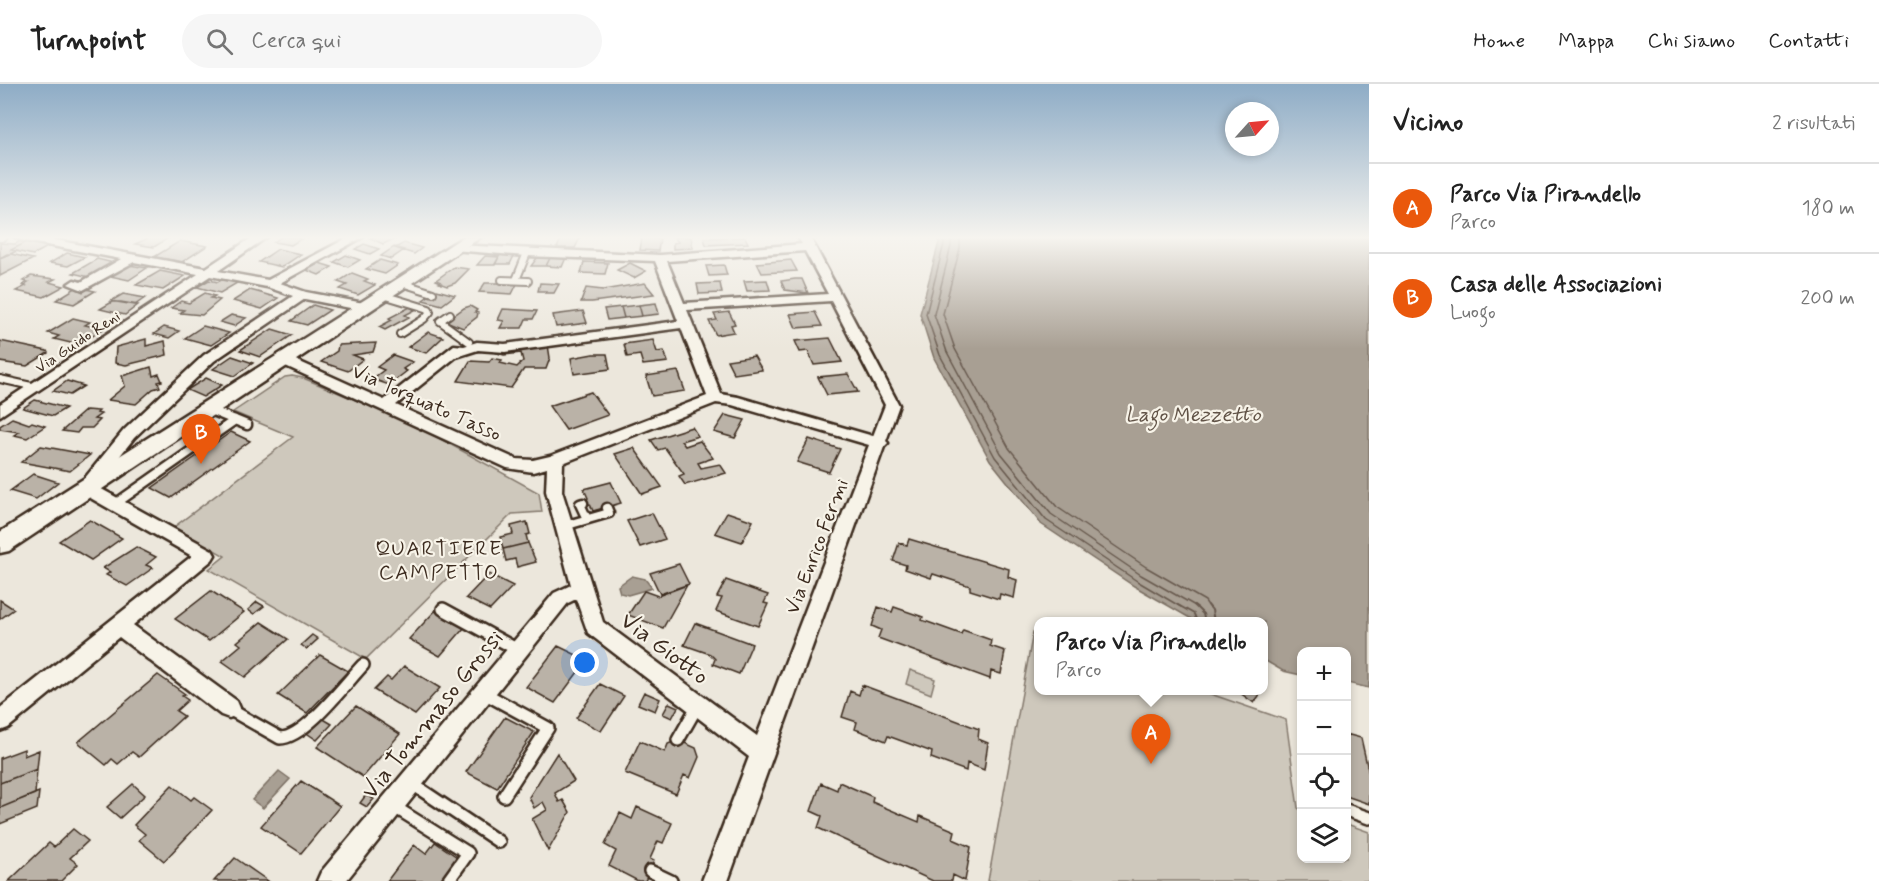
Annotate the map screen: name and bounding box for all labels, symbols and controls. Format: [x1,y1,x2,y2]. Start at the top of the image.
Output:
search box [182,14,602,68]
text: Turnpoint [30,23,146,60]
icon: search [203,25,236,58]
text: Cerca qui [251,27,341,55]
text: Home [1473,27,1525,55]
text: Mappa [1558,27,1614,55]
text: Chi siamo [1647,27,1735,55]
text: Contatti [1768,27,1849,55]
north arrow [1225,102,1279,156]
text: Vicino [1393,106,1463,140]
text: 2 risultati [1772,110,1855,137]
text: Parco Via Pirandello [1450,181,1641,209]
text: A [1406,195,1419,222]
text: 180 m [1802,195,1855,222]
text: Parco [1450,209,1496,236]
text: Casa delle Associazioni [1450,271,1662,299]
text: B [1406,285,1419,312]
text: 200 m [1800,285,1855,312]
text: Luogo [1450,299,1496,326]
street label: Via Guido Reni [31,306,125,379]
street label: Via Torquato Tasso [348,358,505,448]
water label: Lago Mezzetto [1125,401,1262,431]
pin: B [182,414,220,464]
street label: Via Enrico Fermi [779,475,856,618]
district label: QUARTIERE CAMPETTO [375,535,503,587]
street label: Via Giotto [614,606,715,693]
popup [1034,617,1268,695]
street label: Via Tommaso Grossi [355,624,511,806]
text: Parco Via Pirandello [1055,629,1247,657]
map controls [1297,647,1351,863]
button: + [1297,647,1351,701]
your location [570,648,599,677]
text: Parco [1055,657,1101,684]
button: − [1297,701,1351,755]
pin: A [1132,714,1170,764]
button: locate [1297,755,1351,809]
button: layers [1297,809,1351,863]

